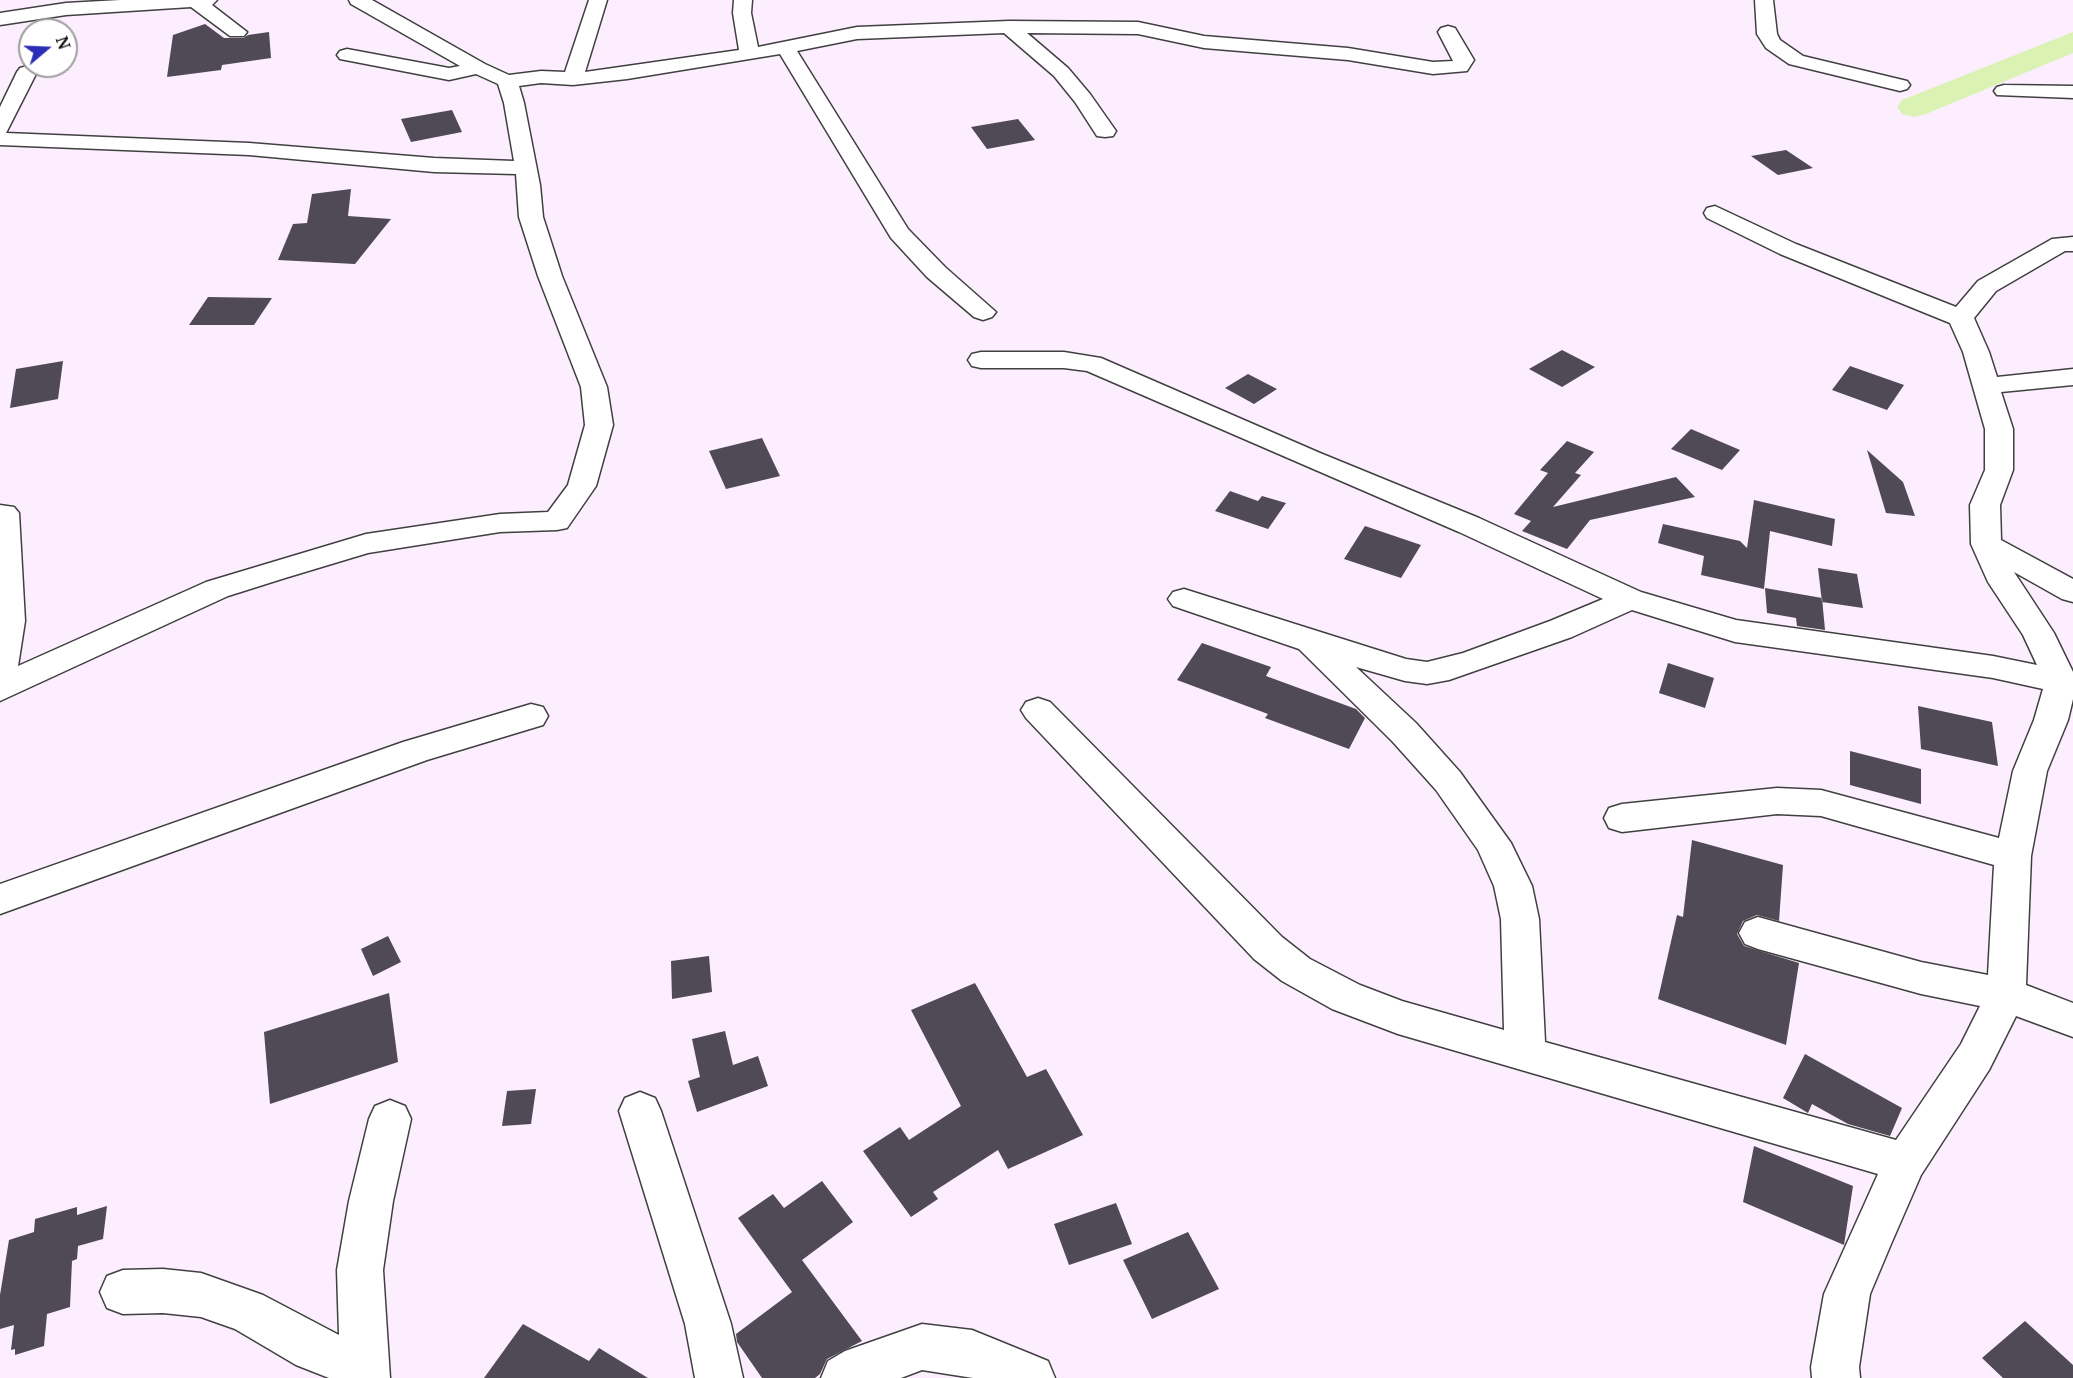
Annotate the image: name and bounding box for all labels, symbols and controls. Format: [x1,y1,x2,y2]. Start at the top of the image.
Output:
north arrow [18,18,78,78]
text: N [51,33,76,52]

